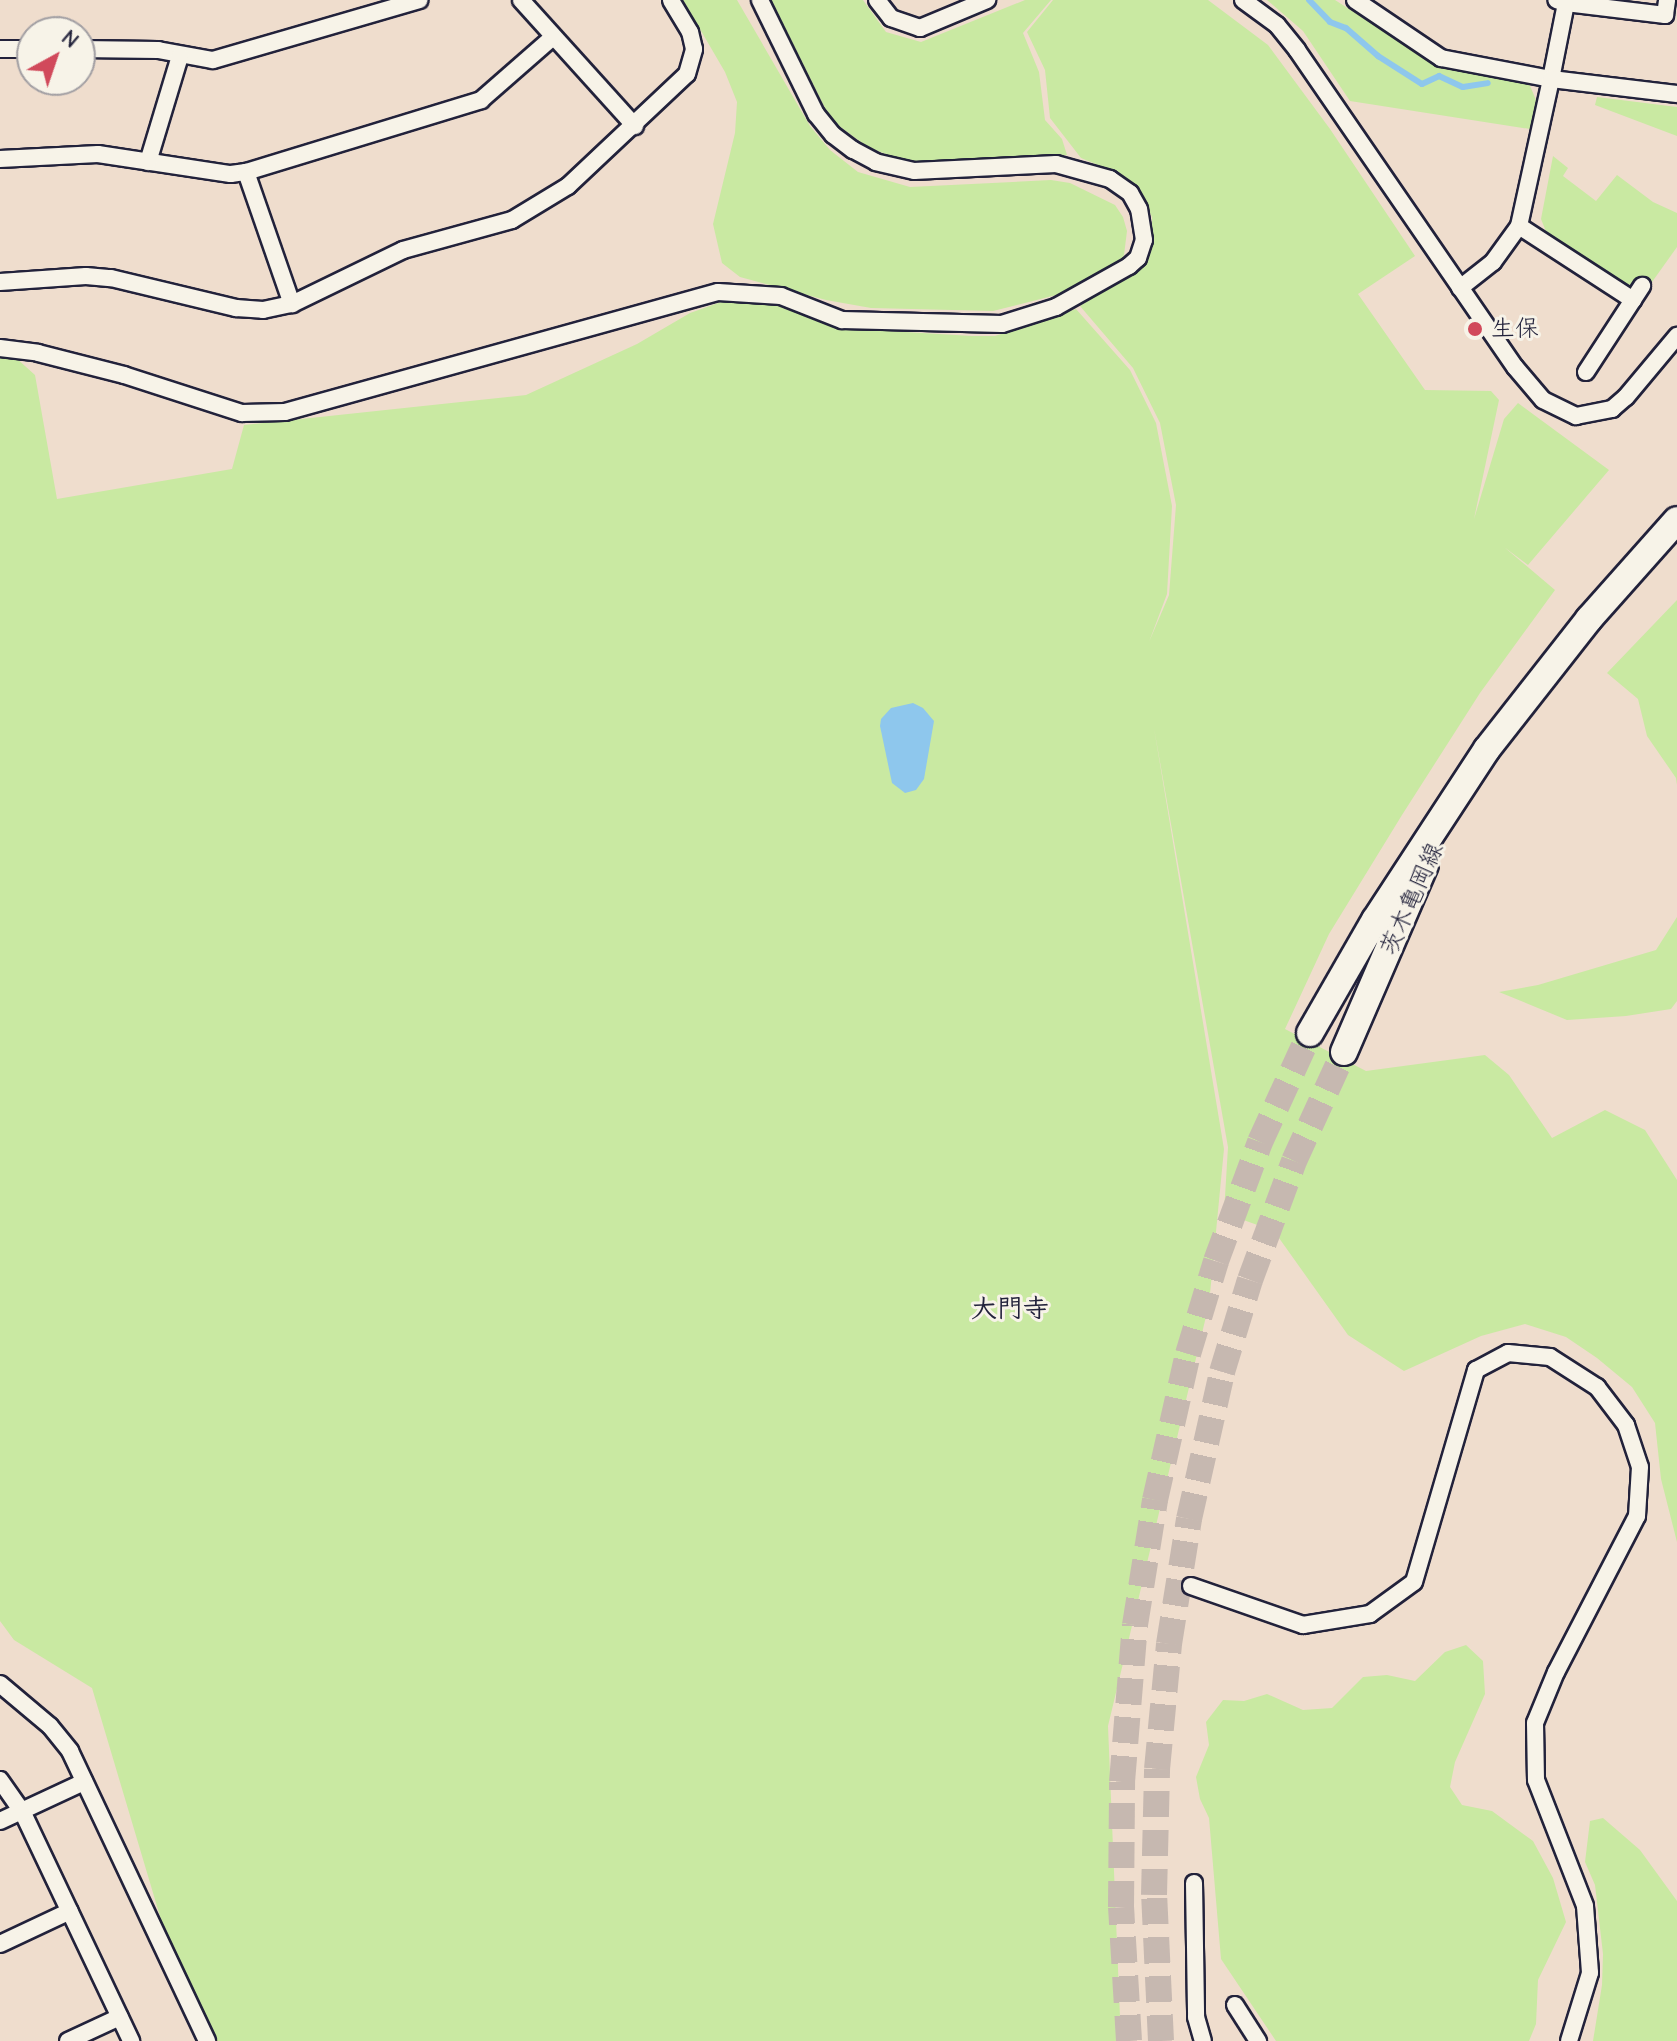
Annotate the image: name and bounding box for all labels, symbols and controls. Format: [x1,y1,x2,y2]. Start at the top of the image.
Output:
north arrow [16,16,96,96]
text: N [56,25,84,54]
place label: 生保 [1491,315,1539,343]
marker: 生保 [1466,320,1484,338]
street label: 茨木亀岡線 [1374,838,1450,960]
district label: 大門寺 [971,1294,1049,1326]

